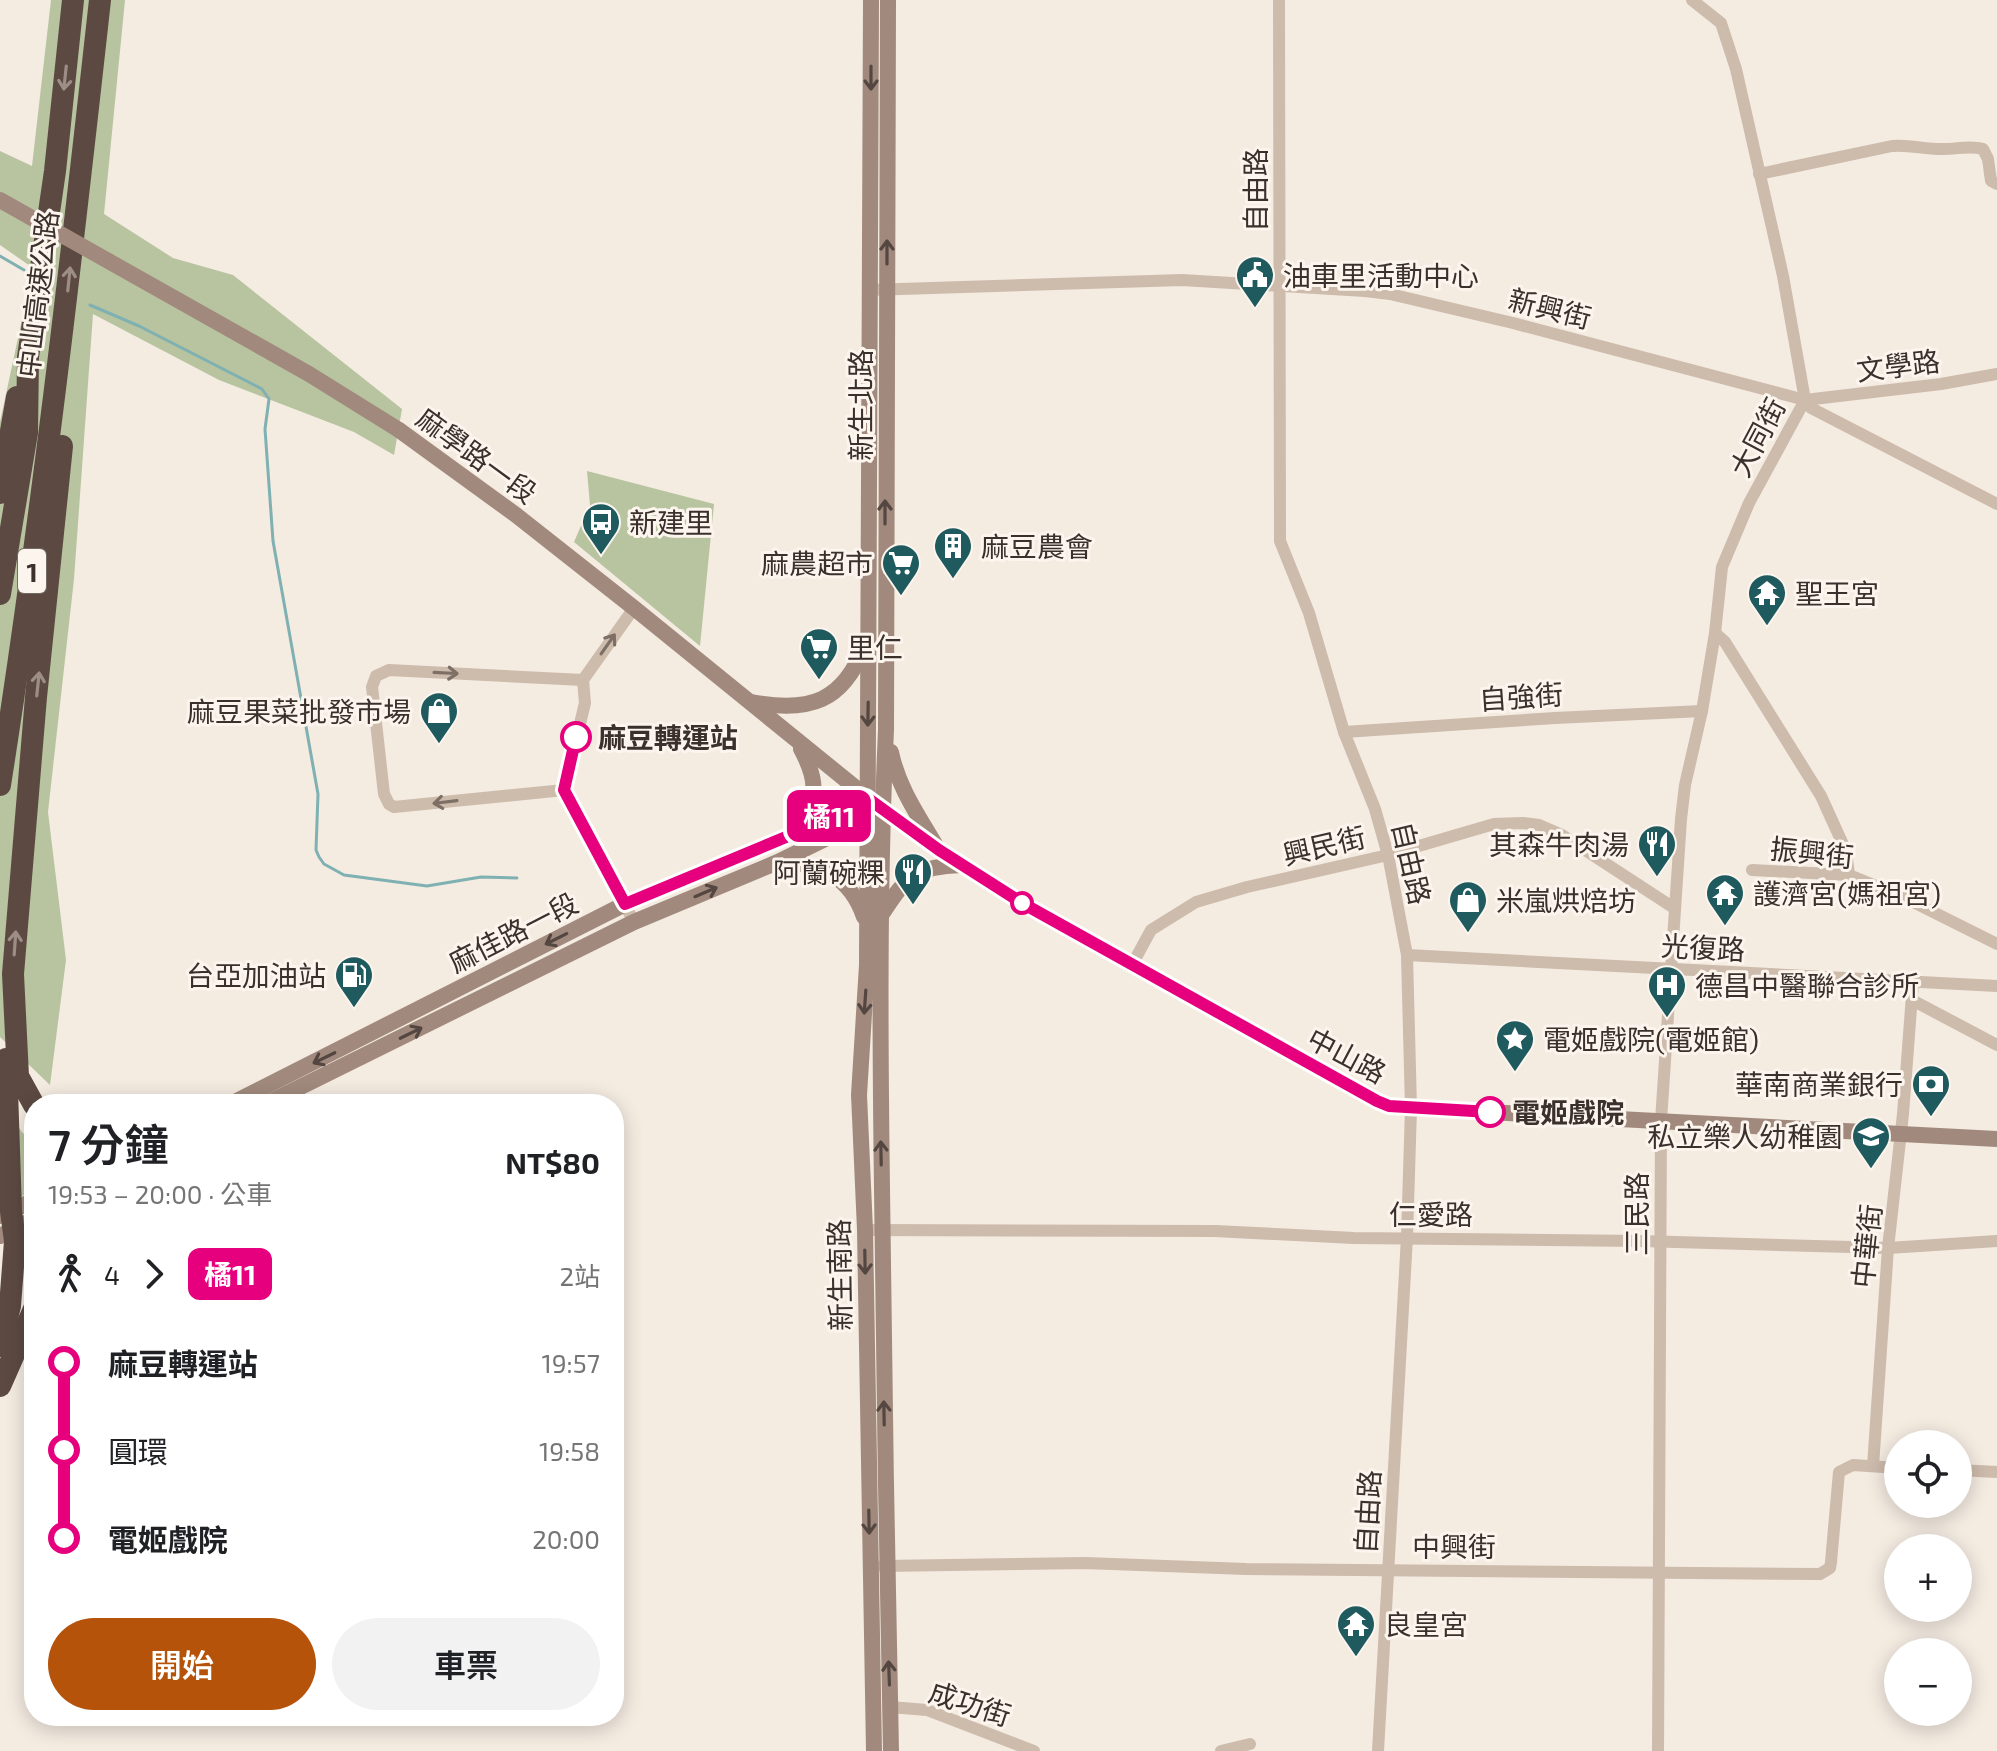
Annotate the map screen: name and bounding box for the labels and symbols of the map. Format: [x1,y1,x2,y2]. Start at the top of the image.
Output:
one-way arrow [57,64,72,90]
one-way arrow [863,64,879,91]
street label: 自由路 [1238,148,1272,232]
street label: 中山高速公路 [10,209,64,379]
one-way arrow [879,239,894,266]
public building icon: 油車里活動中心 [1234,254,1276,309]
place label: 油車里活動中心 [1283,258,1479,292]
one-way arrow [62,266,77,293]
street label: 新興街 [1505,281,1595,335]
street label: 文學路 [1854,343,1942,387]
street label: 新生北路 [843,349,877,461]
street label: 大同街 [1722,392,1792,482]
street label: 麻學路一段 [410,400,544,510]
one-way arrow [877,499,893,526]
bus stop icon: 新建里 [580,501,622,556]
place label: 新建里 [629,505,713,539]
building icon: 麻豆農會 [932,525,974,580]
place label: 麻豆農會 [981,529,1093,563]
supermarket icon: 麻農超市 [880,542,922,597]
place label: 麻農超市 [761,546,873,580]
road number: 1 [18,549,46,593]
temple icon: 聖王宮 [1746,572,1788,627]
place label: 聖王宮 [1795,576,1879,610]
supermarket icon: 里仁 [798,626,840,681]
place label: 里仁 [847,630,903,664]
one-way arrow [600,633,616,655]
one-way arrow [432,666,459,681]
one-way arrow [31,672,46,697]
street label: 自強街 [1478,676,1564,716]
shop icon: 麻豆果菜批發市場 [418,690,460,745]
place label: 麻豆果菜批發市場 [187,694,411,728]
one-way arrow [860,700,876,727]
place label: 麻豆轉運站 [598,720,738,754]
marker: 麻豆轉運站 [561,722,591,752]
line badge: 橘11 [783,790,875,842]
one-way arrow [432,795,459,810]
street label: 自由路 [1386,818,1438,908]
street label: 興民街 [1279,819,1369,871]
restaurant icon: 其森牛肉湯 [1636,823,1678,878]
place label: 其森牛肉湯 [1489,827,1629,861]
street label: 振興街 [1768,831,1856,873]
restaurant icon: 阿蘭碗粿 [892,851,934,906]
place label: 阿蘭碗粿 [773,855,885,889]
temple icon: 護濟宮(媽祖宮) [1704,872,1746,927]
place label: 護濟宮(媽祖宮) [1753,876,1941,910]
shop icon: 米嵐烘焙坊 [1447,879,1489,934]
one-way arrow [694,883,718,898]
place label: 米嵐烘焙坊 [1496,883,1636,917]
street label: 麻佳路一段 [443,885,583,979]
unlabelled marker [1011,892,1033,914]
street label: 光復路 [1660,928,1746,966]
one-way arrow [8,930,23,957]
one-way arrow [544,932,568,948]
fuel station icon: 台亞加油站 [333,954,375,1009]
place label: 台亞加油站 [186,958,326,992]
hospital icon: 德昌中醫聯合診所 [1646,964,1688,1019]
place label: 德昌中醫聯合診所 [1695,968,1919,1002]
one-way arrow [857,988,872,1015]
place icon: 電姬戲院(電姬館) [1494,1018,1536,1073]
street label: 中山路 [1302,1020,1392,1090]
place label: 電姬戲院(電姬館) [1543,1022,1759,1056]
one-way arrow [399,1024,423,1040]
one-way arrow [313,1050,337,1066]
bank icon: 華南商業銀行 [1910,1063,1952,1118]
place label: 華南商業銀行 [1735,1067,1903,1101]
place label: 電姬戲院 [1512,1095,1624,1129]
marker: 電姬戲院 [1475,1097,1505,1127]
school or university icon: 私立樂人幼稚園 [1850,1115,1892,1170]
place label: 私立樂人幼稚園 [1647,1119,1843,1153]
one-way arrow [874,1140,889,1167]
street label: 三民路 [1619,1172,1653,1256]
street label: 仁愛路 [1389,1197,1473,1231]
street label: 中華街 [1845,1202,1887,1290]
street label: 新生南路 [821,1219,857,1331]
one-way arrow [858,1248,873,1275]
one-way arrow [876,1400,892,1427]
street label: 自由路 [1348,1469,1386,1555]
one-way arrow [862,1508,877,1535]
street label: 中興街 [1412,1529,1496,1563]
temple icon: 良皇宮 [1335,1603,1377,1658]
place label: 良皇宮 [1384,1607,1468,1641]
one-way arrow [882,1660,897,1687]
street label: 成功街 [925,1674,1015,1732]

